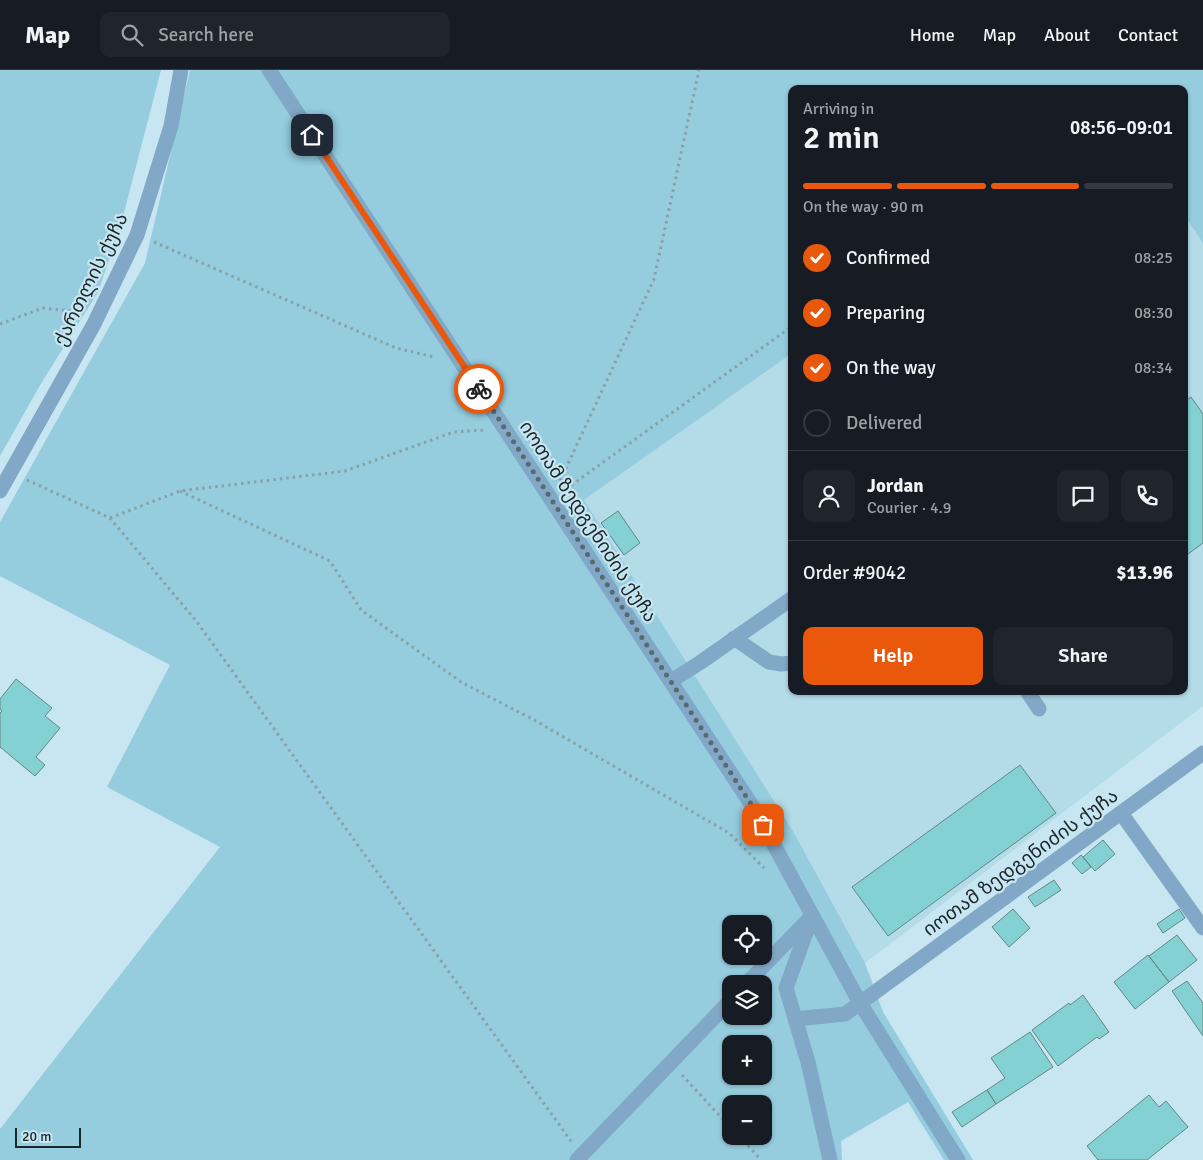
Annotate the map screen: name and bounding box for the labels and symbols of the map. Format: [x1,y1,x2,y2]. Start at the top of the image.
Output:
pin [291,114,333,156]
street label: ქართლის ქუჩა [48,209,134,350]
courier [454,364,504,414]
street label: იოთამ ზედგენიძის ქუჩა [514,416,662,627]
street label: იოთამ ზედგენიძის ქუჩა [918,784,1123,942]
pin [742,804,784,846]
scale bar [15,1125,81,1148]

